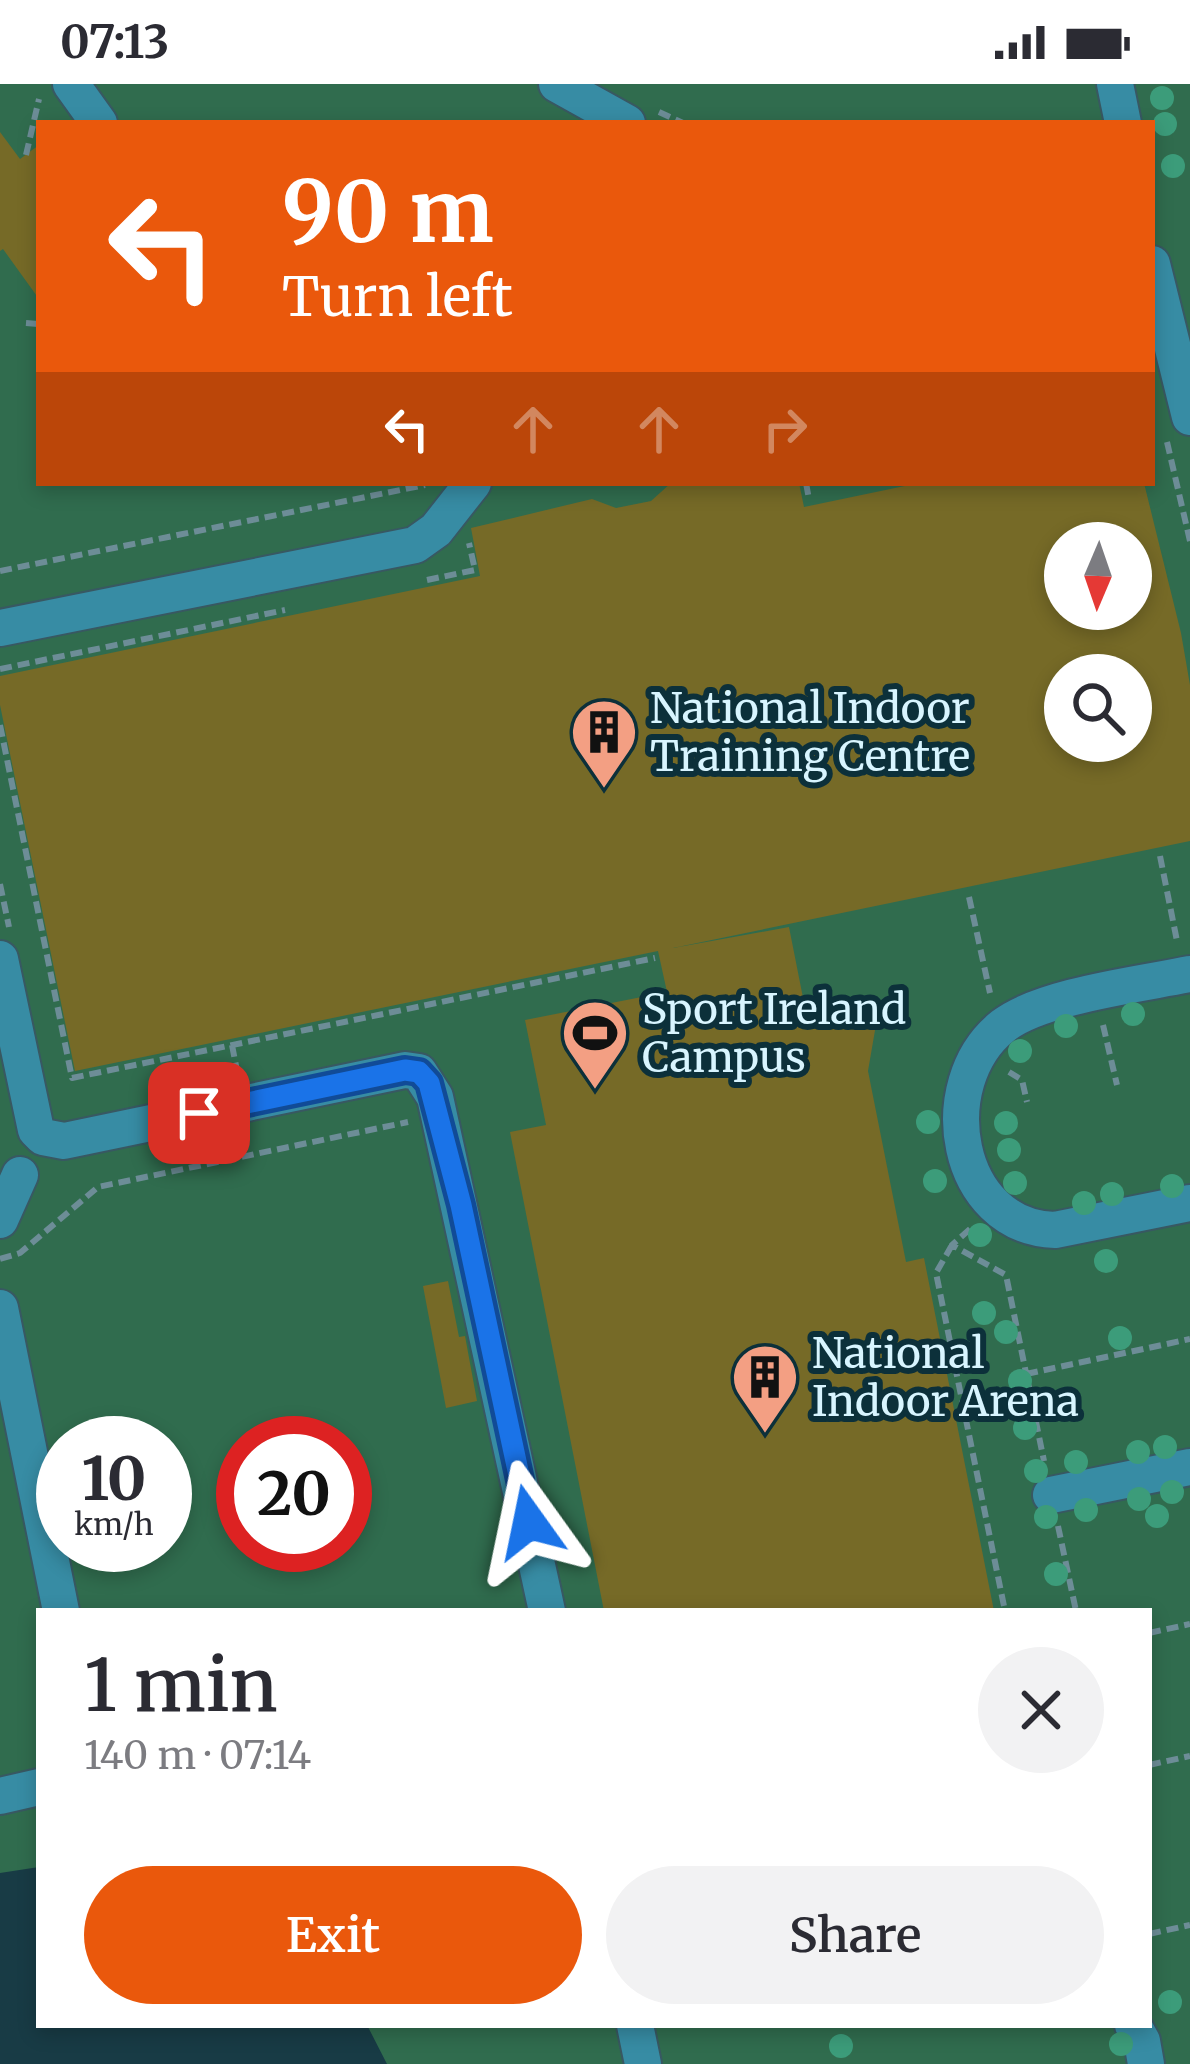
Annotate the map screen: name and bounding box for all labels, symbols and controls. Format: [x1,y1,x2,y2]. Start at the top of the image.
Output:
text: 07:13 [60,14,169,70]
text: 90 m [282,159,494,265]
icon: left [84,168,240,324]
text: Turn left [282,263,513,331]
icon: left [374,396,440,462]
icon: ahead [500,396,566,462]
icon: ahead [626,396,692,462]
icon: right [752,396,818,462]
north arrow [1044,522,1152,630]
map controls [1044,522,1152,762]
button: search [1044,654,1152,762]
place label: National Indoor Training Centre [650,682,970,783]
building icon: National Indoor Training Centre [569,697,639,791]
place label: Sport Ireland Campus [642,983,906,1083]
sports icon: Sport Ireland Campus [560,998,630,1092]
pin [148,1062,250,1164]
icon: arrive [166,1080,232,1146]
place label: National Indoor Arena [812,1327,1079,1427]
building icon: National Indoor Arena [730,1342,800,1436]
speed limit sign: 20 [216,1416,372,1572]
text: 10 [81,1441,147,1516]
position arrow [466,1459,592,1585]
text: km/h [74,1505,154,1543]
text: 1 min [84,1640,278,1731]
button: close [978,1647,1104,1773]
text: 140 m · 07:14 [84,1731,311,1780]
button: Exit [84,1866,582,2004]
button: Share [606,1866,1104,2004]

